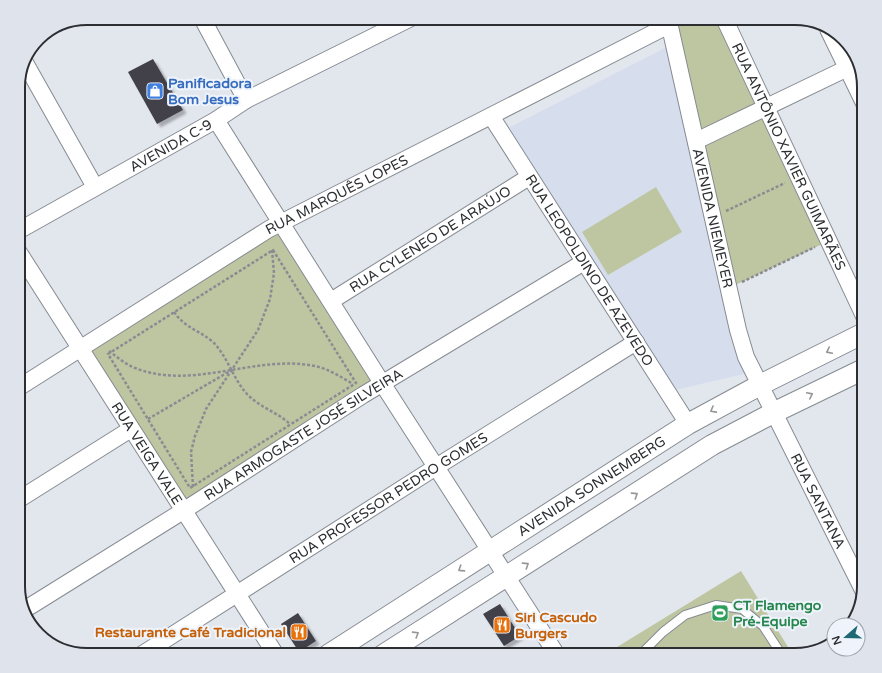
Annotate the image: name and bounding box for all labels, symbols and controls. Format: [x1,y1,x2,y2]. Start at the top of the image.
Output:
street label: RUA ANTÔNIO XAVIER GUIMARÃES [728,40,850,273]
place label: Panificadora Bom Jesus [168,75,252,108]
shop icon: Panificadora Bom Jesus [145,81,165,101]
street label: AVENIDA C-9 [126,115,215,175]
street label: AVENIDA NIEMEYER [689,147,737,290]
street label: RUA MARQUÊS LOPES [262,151,411,238]
street label: RUA LEOPOLDINO DE AZEVEDO [522,171,657,369]
street label: RUA CYLENEO DE ARAÚJO [346,182,514,296]
one-way arrow [826,346,833,354]
street label: RUA ARMOGASTE JOSÉ SILVEIRA [201,365,406,504]
one-way arrow [806,392,813,400]
street label: RUA VEIGA VALE [108,399,186,508]
one-way arrow [710,406,718,413]
street label: RUA PROFESSOR PEDRO GOMES [286,428,491,567]
street label: AVENIDA SONNEMBERG [514,432,669,540]
street label: RUA SANTANA [787,450,849,551]
one-way arrow [631,492,638,499]
one-way arrow [521,563,528,570]
one-way arrow [459,564,466,571]
place label: CT Flamengo Pré-Equipe [733,597,822,630]
sports icon: CT Flamengo Pré-Equipe [710,603,730,623]
place label: Siri Cascudo Burgers [515,609,598,642]
restaurant icon: Siri Cascudo Burgers [492,615,512,635]
north arrow [826,617,866,657]
restaurant icon: Restaurante Café Tradicional [289,622,309,642]
place label: Restaurante Café Tradicional [95,624,286,641]
one-way arrow [412,631,419,639]
text: N [829,634,845,647]

